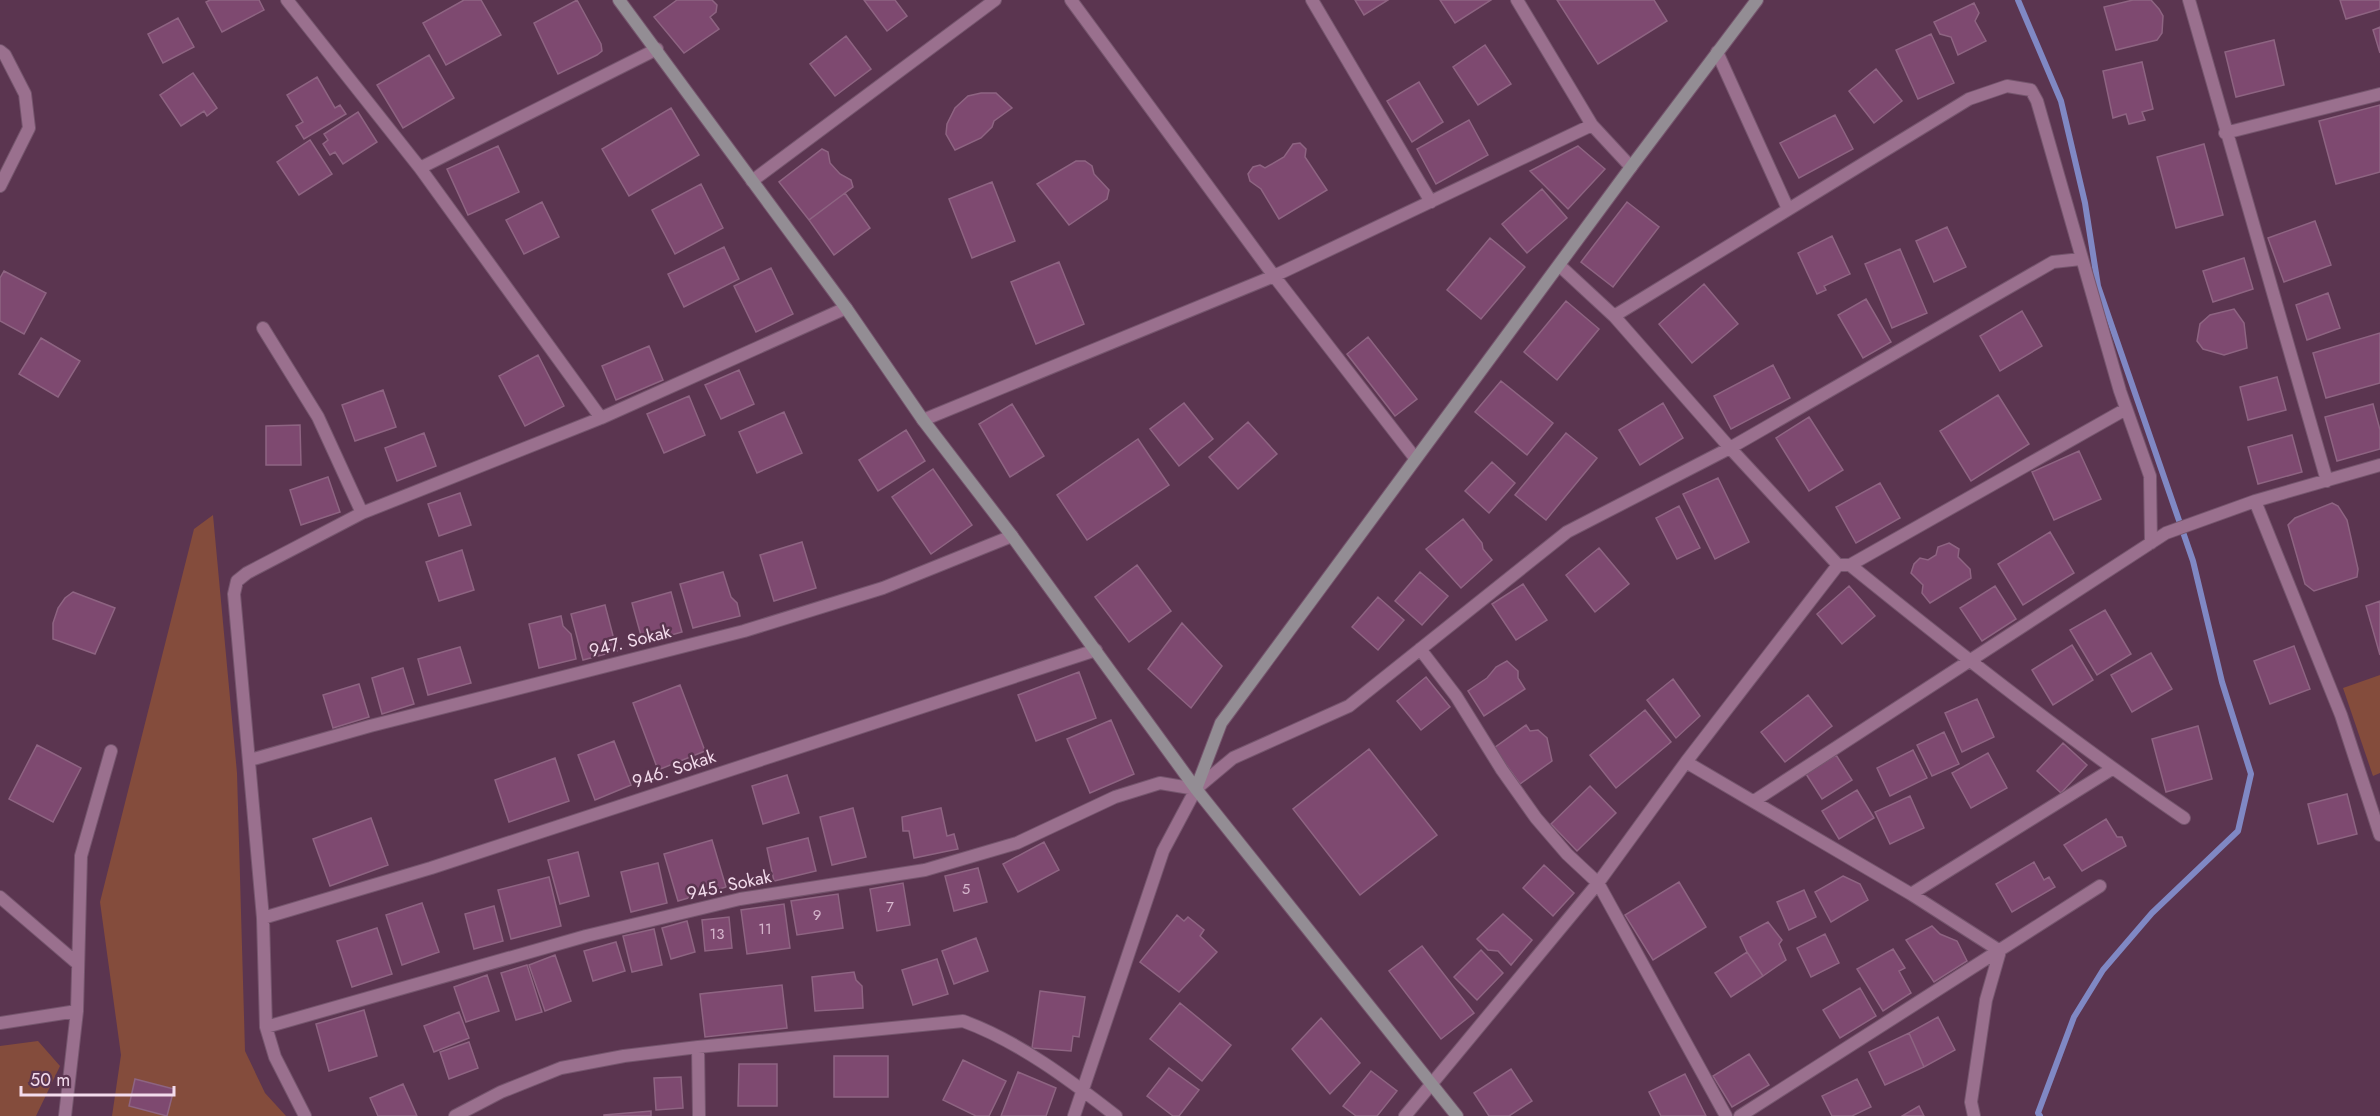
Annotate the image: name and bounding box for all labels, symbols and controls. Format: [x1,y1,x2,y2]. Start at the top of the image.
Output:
street label: 947. Sokak [586,618,674,664]
street label: 946. Sokak [629,743,719,795]
street label: 945. Sokak [684,863,774,907]
house number: 5 [962,878,970,900]
house number: 7 [886,896,894,918]
house number: 9 [813,904,821,926]
house number: 11 [758,918,772,940]
house number: 13 [710,923,724,945]
scale bar [21,1059,174,1097]
text: 50 m [30,1067,70,1093]

